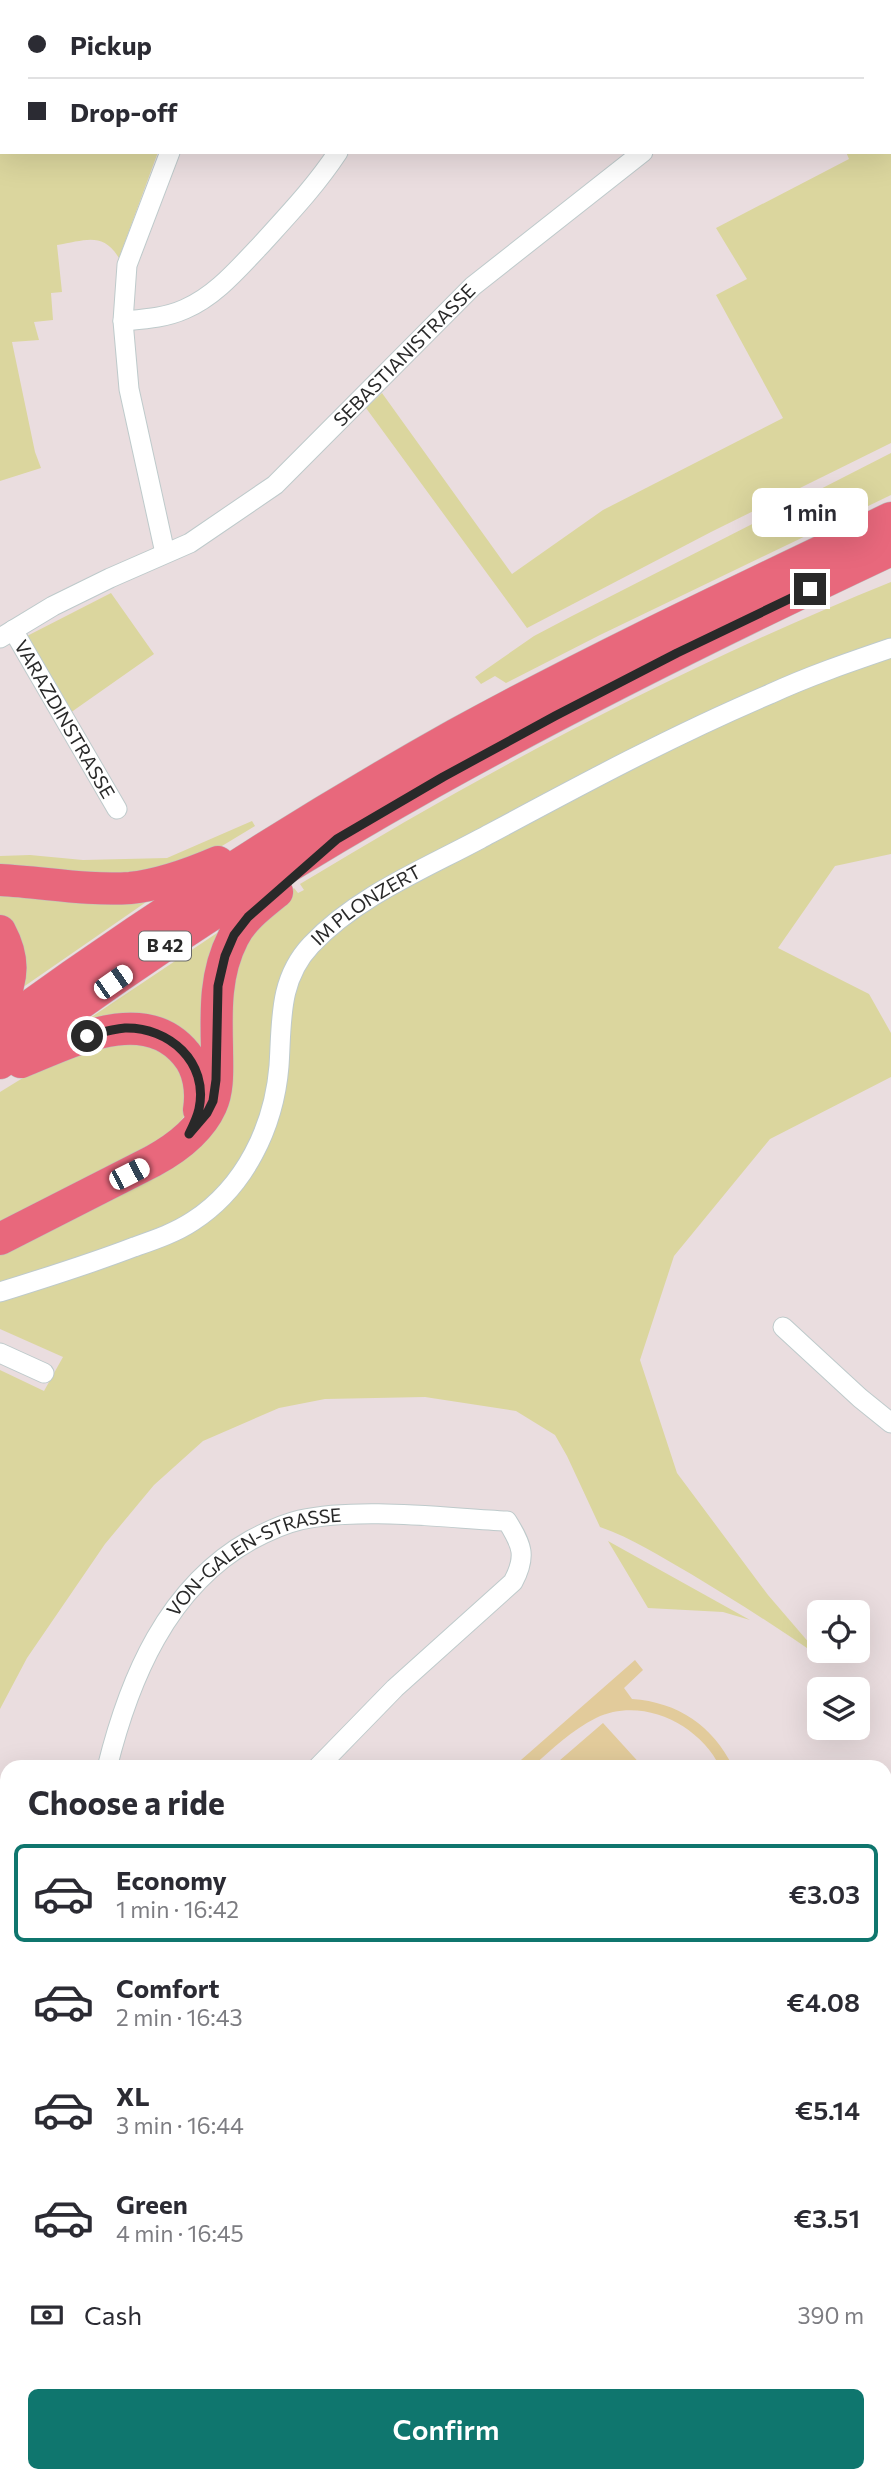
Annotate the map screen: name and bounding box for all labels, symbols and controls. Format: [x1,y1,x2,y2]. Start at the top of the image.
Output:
text: Pickup [70,29,152,60]
text: Drop-off [70,96,177,127]
street label: SEBASTIANISTRASSE [328,279,480,431]
callout: 1 min [752,488,868,536]
text: 1 min [783,498,837,526]
route end [794,573,826,605]
street label: VARAZDINSTRASSE [10,635,120,802]
street label: IM PLONZERT [305,859,424,950]
road number: B 42 [139,931,191,960]
car [90,961,137,1003]
route start [71,1020,103,1052]
car [106,1155,153,1193]
street label: VON-GALEN-STRASSE [161,1503,342,1620]
map controls [807,1600,870,1740]
button: locate [807,1600,870,1663]
button: layers [807,1677,870,1740]
text: Choose a ride [28,1782,225,1822]
icon: car [32,1862,95,1925]
text: Economy [116,1864,227,1895]
text: €3.03 [789,1878,860,1909]
text: 1 min · 16:42 [116,1895,239,1923]
icon: car [32,1970,95,2033]
text: Comfort [116,1972,219,2003]
text: €4.08 [787,1986,860,2017]
text: 2 min · 16:43 [116,2003,243,2031]
icon: car [32,2078,95,2141]
text: XL [116,2080,150,2111]
text: €5.14 [795,2094,860,2125]
text: 3 min · 16:44 [116,2111,244,2139]
icon: car [32,2186,95,2249]
text: Green [116,2188,188,2219]
text: €3.51 [794,2202,860,2233]
text: 4 min · 16:45 [116,2219,244,2247]
icon: cash [28,2296,66,2334]
text: Cash [84,2299,142,2330]
text: 390 m [797,2301,864,2329]
button: Confirm [28,2389,864,2469]

